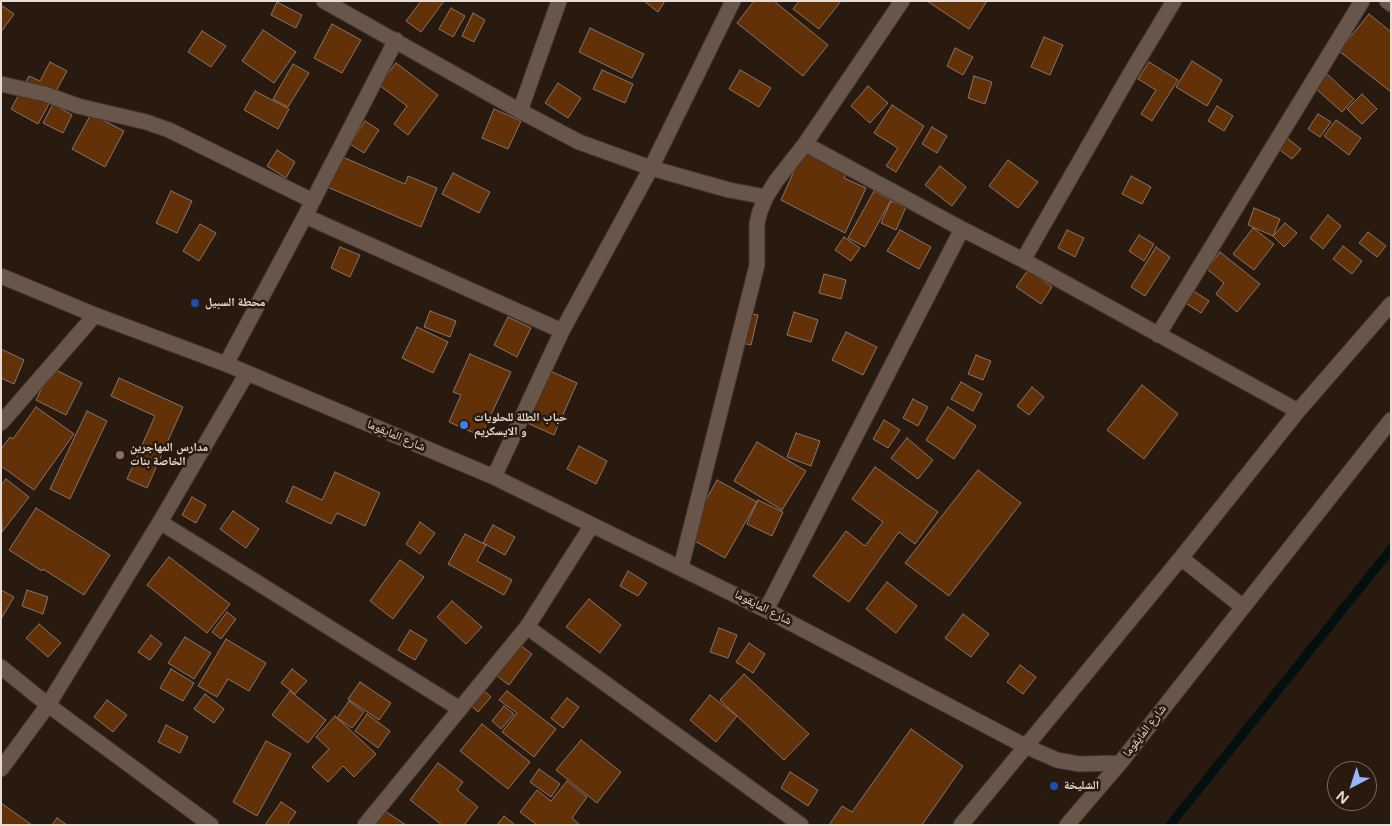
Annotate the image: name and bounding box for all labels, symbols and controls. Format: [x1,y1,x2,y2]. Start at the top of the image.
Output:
place label: محطة السبيل [205,296,265,310]
marker: محطة السبيل [189,297,201,309]
place label: حباب الطلة للحلويات و الايسكريم [474,411,567,439]
street label: شارع المايقوما [365,417,427,455]
marker: حباب الطلة للحلويات و الايسكريم [458,419,470,431]
place label: مدارس المهاجرين الخاصة بنات [130,441,208,469]
marker: مدارس المهاجرين الخاصة بنات [114,449,126,461]
street label: شارع المايقوما [732,587,794,629]
street label: شارع المايقوما [1120,702,1170,760]
north arrow [1327,761,1377,811]
place label: الشليخة [1064,779,1099,793]
marker: الشليخة [1048,780,1060,792]
text: N [1333,787,1352,807]

